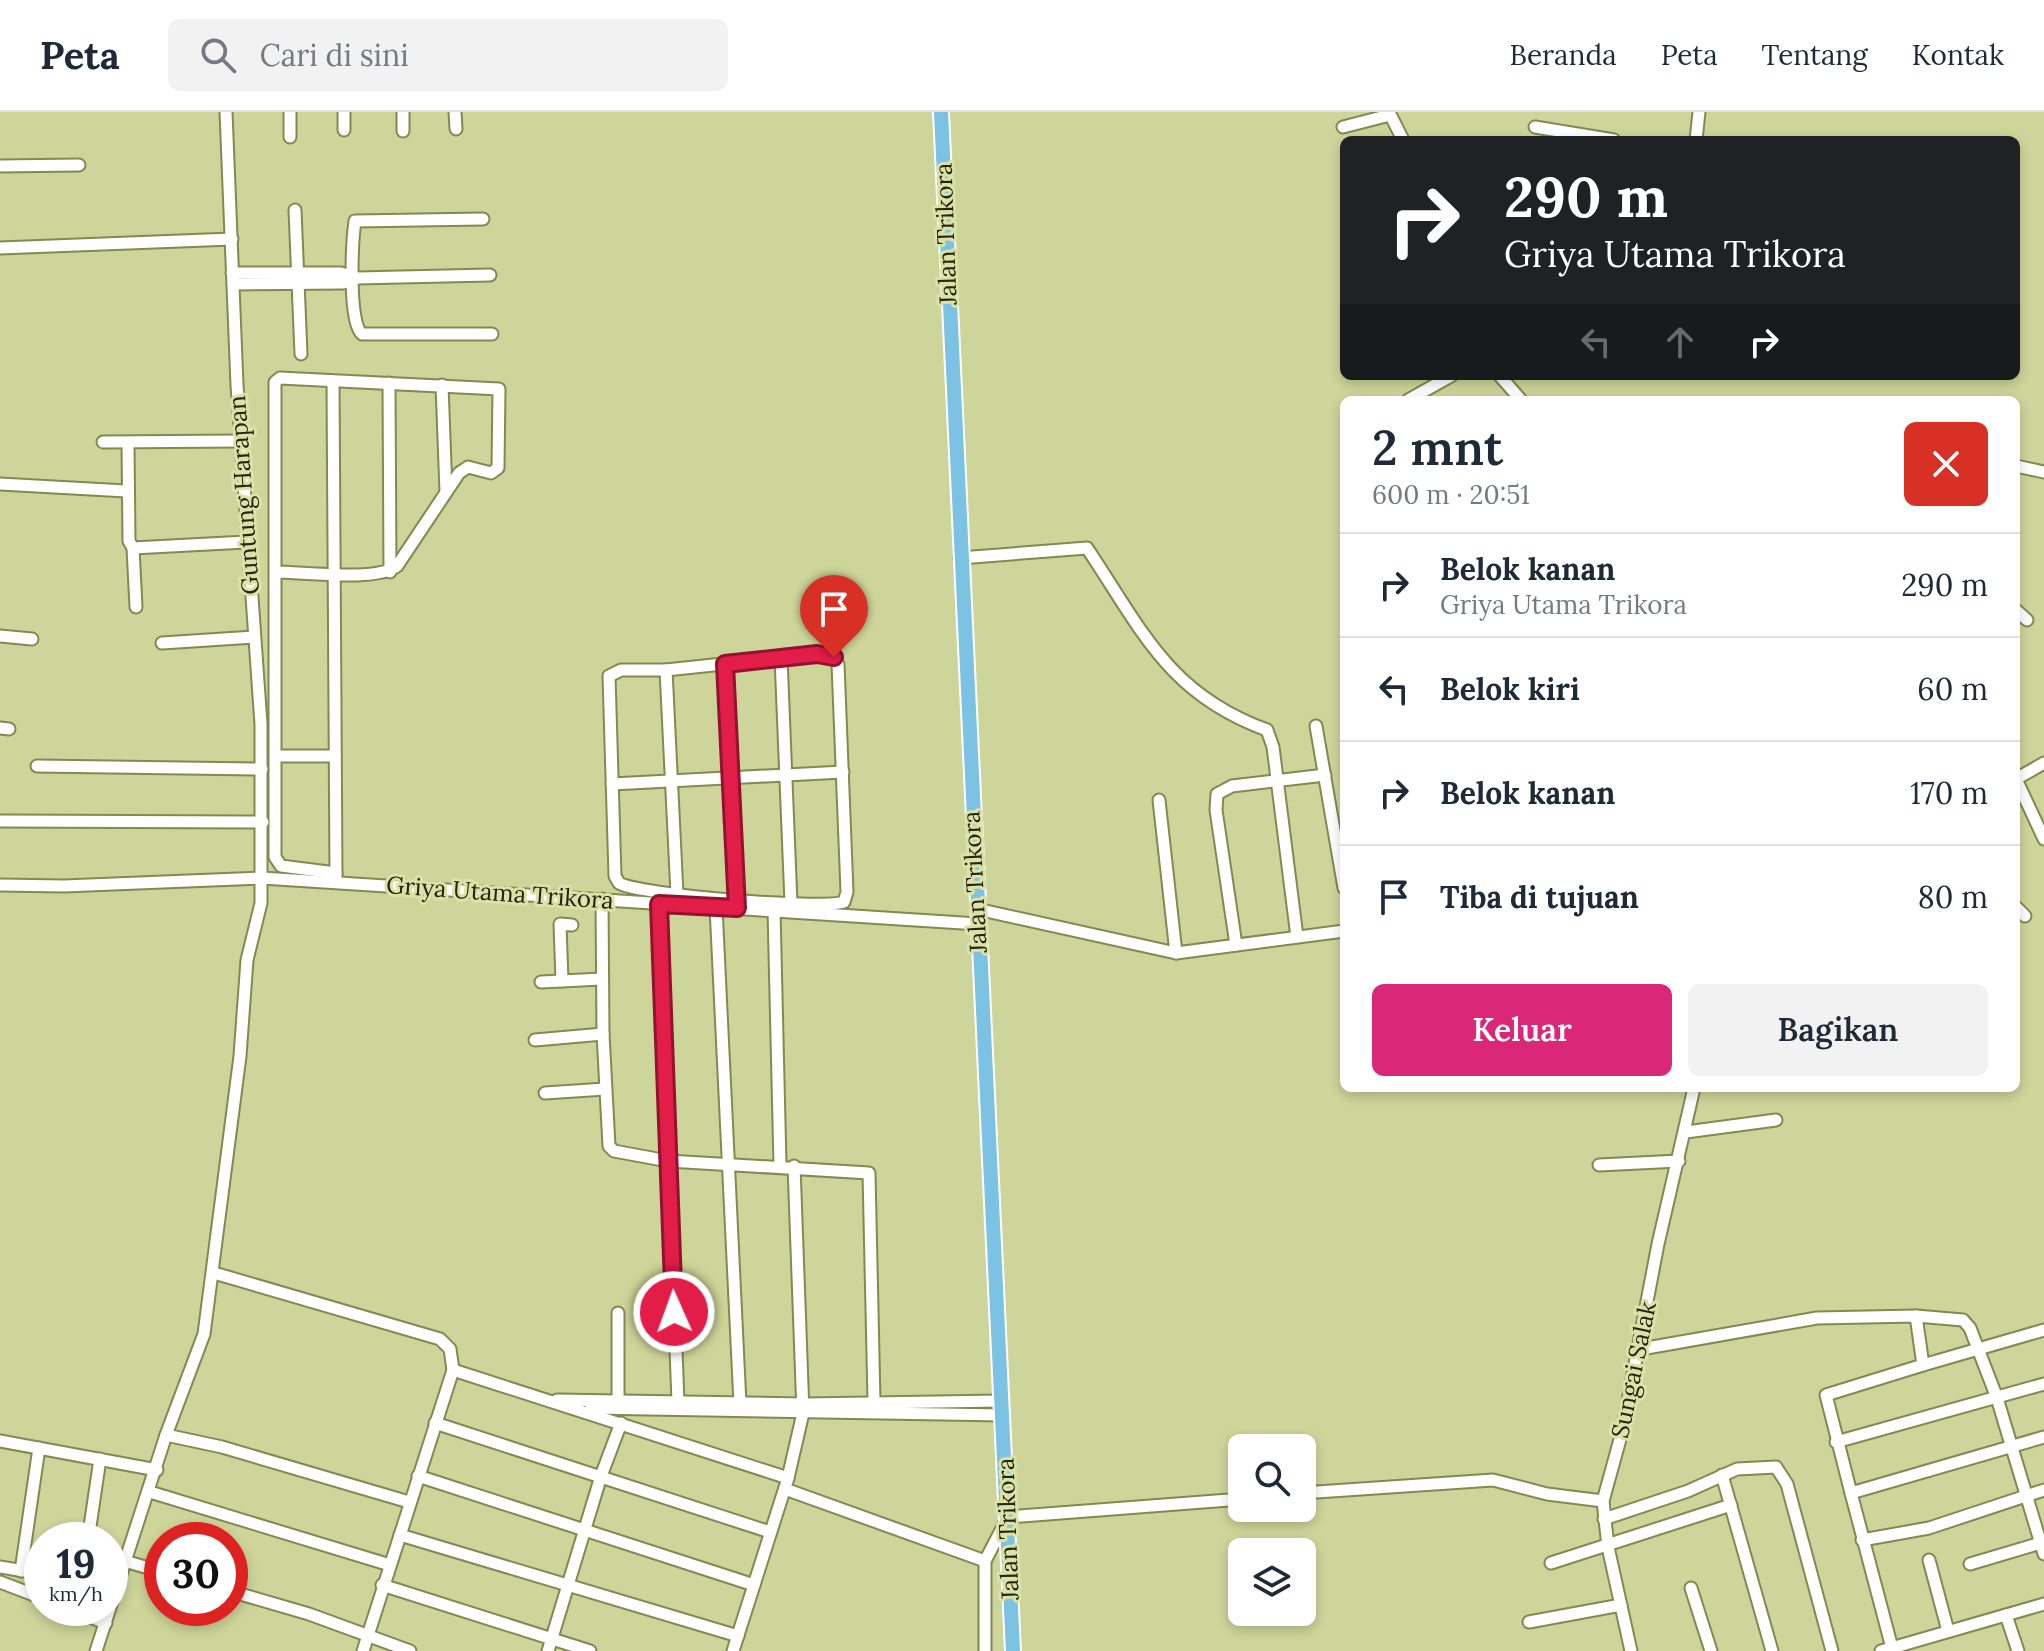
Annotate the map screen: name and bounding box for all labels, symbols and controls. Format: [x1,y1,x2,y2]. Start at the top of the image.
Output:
search box [168,19,728,91]
text: Peta [40,31,120,79]
icon: search [196,33,240,77]
text: Cari di sini [260,36,409,74]
text: Beranda [1509,37,1617,73]
text: Peta [1661,37,1718,73]
text: Tentang [1762,37,1868,73]
text: Kontak [1912,37,2004,73]
text: 290 m [1504,161,1668,232]
street label: Jalan Trikora [928,162,964,307]
icon: right [1372,168,1476,272]
text: Griya Utama Trikora [1504,231,1846,277]
icon: left [1574,320,1618,364]
icon: ahead [1658,320,1702,364]
icon: right [1742,320,1786,364]
street label: Guntung Harapan [221,394,266,596]
text: 2 mnt [1372,417,1503,478]
button: close [1904,422,1988,506]
text: 600 m · 20:51 [1372,478,1530,511]
text: Belok kanan [1440,550,1615,588]
icon: right [1372,563,1416,607]
text: 290 m [1901,566,1988,604]
pin [800,575,868,657]
icon: arrive [812,587,856,631]
text: Griya Utama Trikora [1440,588,1687,621]
icon: left [1372,667,1416,711]
text: Belok kiri [1440,670,1580,708]
text: 60 m [1917,670,1988,708]
icon: right [1372,771,1416,815]
text: Belok kanan [1440,774,1615,812]
text: 170 m [1910,774,1988,812]
street label: Jalan Trikora [955,810,994,955]
street label: Griya Utama Trikora [385,869,615,916]
icon: arrive [1372,875,1416,919]
text: Tiba di tujuan [1440,878,1639,916]
text: 80 m [1918,878,1988,916]
button: Keluar [1372,984,1672,1076]
button: Bagikan [1688,984,1988,1076]
position arrow [632,1270,716,1354]
street label: Sungai Salak [1604,1299,1663,1441]
map controls [1228,1434,1316,1626]
button: search [1228,1434,1316,1522]
street label: Jalan Trikora [990,1457,1026,1602]
speed limit sign: 30 [144,1522,248,1626]
text: 19 [56,1538,96,1589]
button: layers [1228,1538,1316,1626]
text: km/h [49,1581,103,1606]

